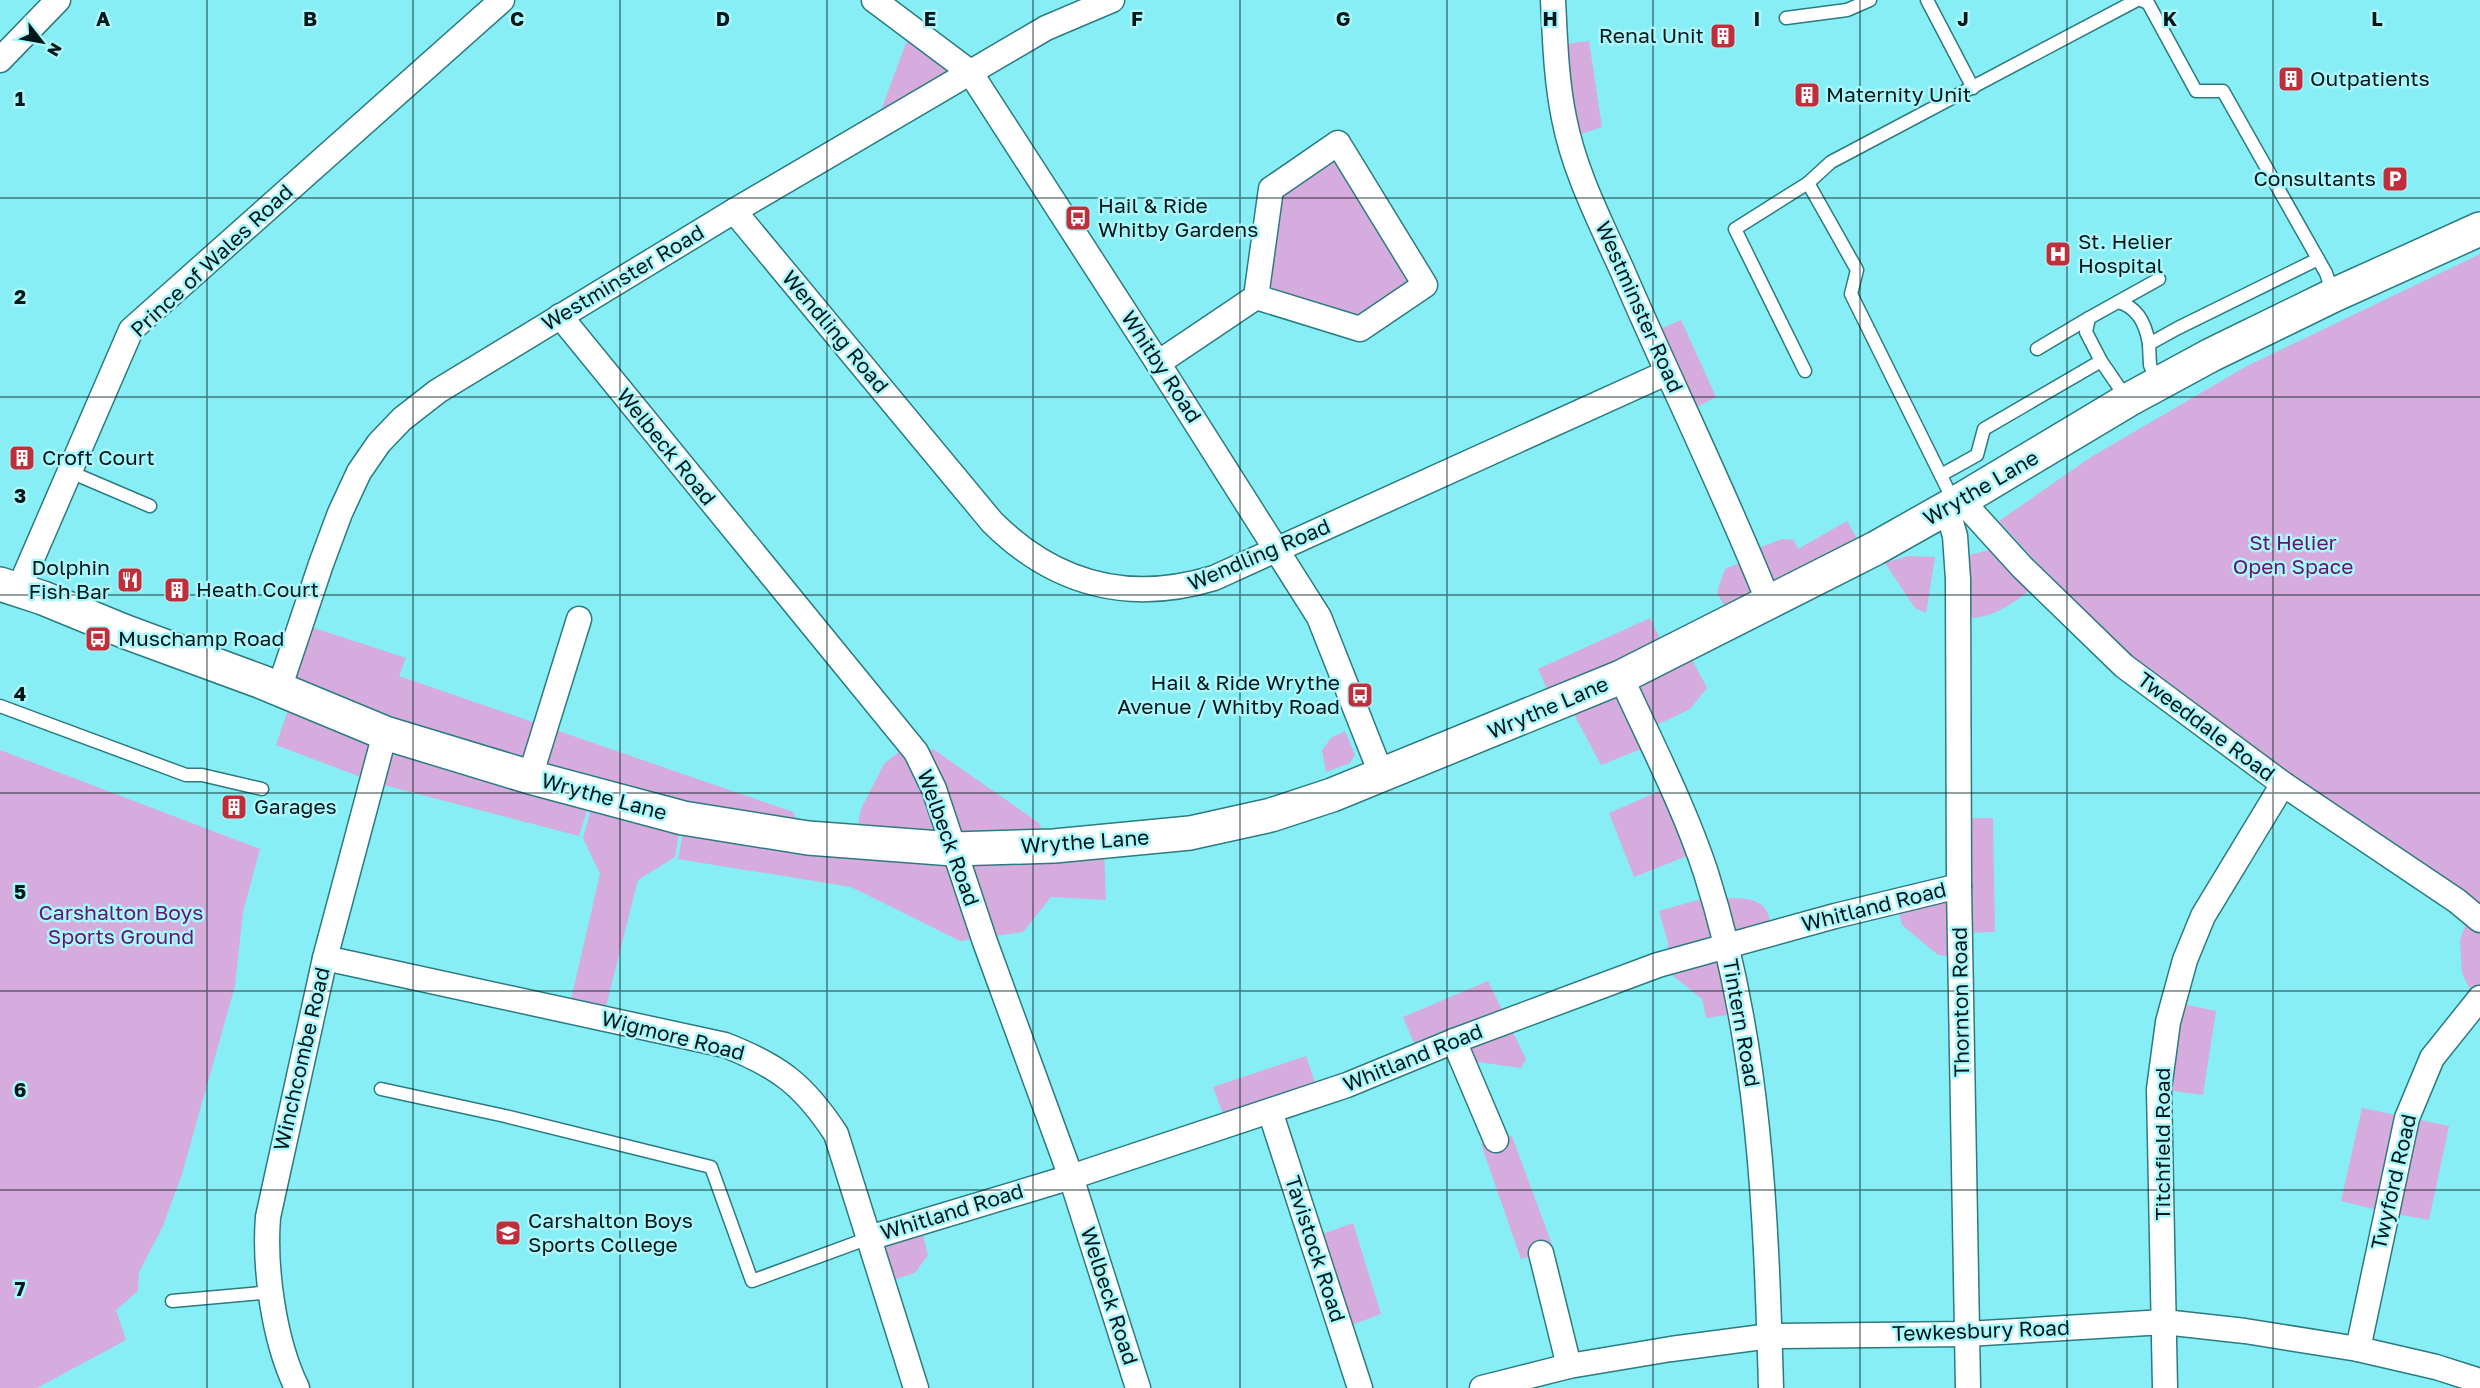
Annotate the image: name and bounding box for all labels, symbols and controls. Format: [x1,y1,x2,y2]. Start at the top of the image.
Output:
text: A [96,6,110,30]
text: B [303,6,317,30]
text: C [510,6,524,30]
text: D [716,6,730,30]
text: E [924,6,936,30]
text: F [1131,6,1143,30]
text: G [1336,6,1350,30]
text: H [1542,6,1558,30]
text: I [1754,6,1760,30]
text: J [1957,6,1969,30]
text: K [2163,6,2178,30]
text: L [2371,6,2383,30]
north arrow [12,12,72,72]
building icon: Renal Unit [1708,21,1738,51]
place label: Renal Unit [1599,22,1704,48]
text: N [43,39,67,60]
building icon: Outpatients [2276,64,2306,94]
place label: Outpatients [2310,65,2430,91]
building icon: Maternity Unit [1792,80,1822,110]
place label: Maternity Unit [1826,81,1971,107]
text: 1 [15,86,25,110]
parking icon: Consultants [2380,164,2410,194]
place label: Consultants [2254,165,2376,191]
street label: Prince of Wales Road [125,178,298,342]
place label: Hail & Ride Whitby Gardens [1098,192,1258,242]
bus stop icon: Hail & Ride Whitby Gardens [1063,203,1093,233]
street label: Westminster Road [1590,217,1689,396]
street label: Westminster Road [537,218,708,336]
place label: St. Helier Hospital [2078,228,2172,278]
hospital icon: St. Helier Hospital [2043,239,2073,269]
street label: Wendling Road [777,265,895,398]
text: 2 [14,284,26,308]
street label: Whitby Road [1116,306,1208,427]
street label: Welbeck Road [612,382,722,510]
building icon: Croft Court [7,443,37,473]
place label: Croft Court [42,444,155,470]
street label: Wrythe Lane [1918,444,2043,531]
text: 3 [14,483,26,507]
street label: Wendling Road [1183,512,1334,596]
park label: St Helier Open Space [2233,529,2353,579]
place label: Dolphin Fish Bar [28,554,110,604]
restaurant icon: Dolphin Fish Bar [115,565,145,595]
building icon: Heath Court [162,575,192,605]
place label: Heath Court [196,576,319,602]
bus stop icon: Muschamp Road [83,624,113,654]
place label: Muschamp Road [118,625,284,651]
street label: Tweeddale Road [2133,666,2280,786]
place label: Hail & Ride Wrythe Avenue / Whitby Road [1117,669,1340,719]
street label: Wrythe Lane [1483,670,1612,744]
bus stop icon: Hail & Ride Wrythe Avenue / Whitby Road [1345,680,1375,710]
text: 4 [14,681,26,705]
street label: Welbeck Road [912,766,986,909]
street label: Wrythe Lane [539,767,670,825]
building icon: Garages [219,792,249,822]
place label: Garages [254,793,337,819]
street label: Wrythe Lane [1020,824,1150,858]
street label: Whitland Road [1799,875,1949,937]
text: 5 [14,879,26,903]
park label: Carshalton Boys Sports Ground [39,899,203,949]
street label: Thornton Road [1946,927,1974,1077]
street label: Tintern Road [1718,957,1766,1089]
street label: Winchcombe Road [267,965,335,1153]
street label: Wigmore Road [599,1005,748,1065]
street label: Whitland Road [1339,1017,1486,1097]
street label: Titchfield Road [2149,1067,2175,1221]
text: 6 [14,1077,26,1101]
street label: Twyford Road [2365,1111,2421,1252]
street label: Tavistock Road [1280,1172,1352,1325]
street label: Whitland Road [877,1177,1026,1245]
place label: Carshalton Boys Sports College [528,1207,693,1257]
school or university icon: Carshalton Boys Sports College [493,1218,523,1248]
street label: Welbeck Road [1075,1224,1144,1368]
text: 7 [15,1276,26,1300]
street label: Tewkesbury Road [1892,1314,2070,1346]

